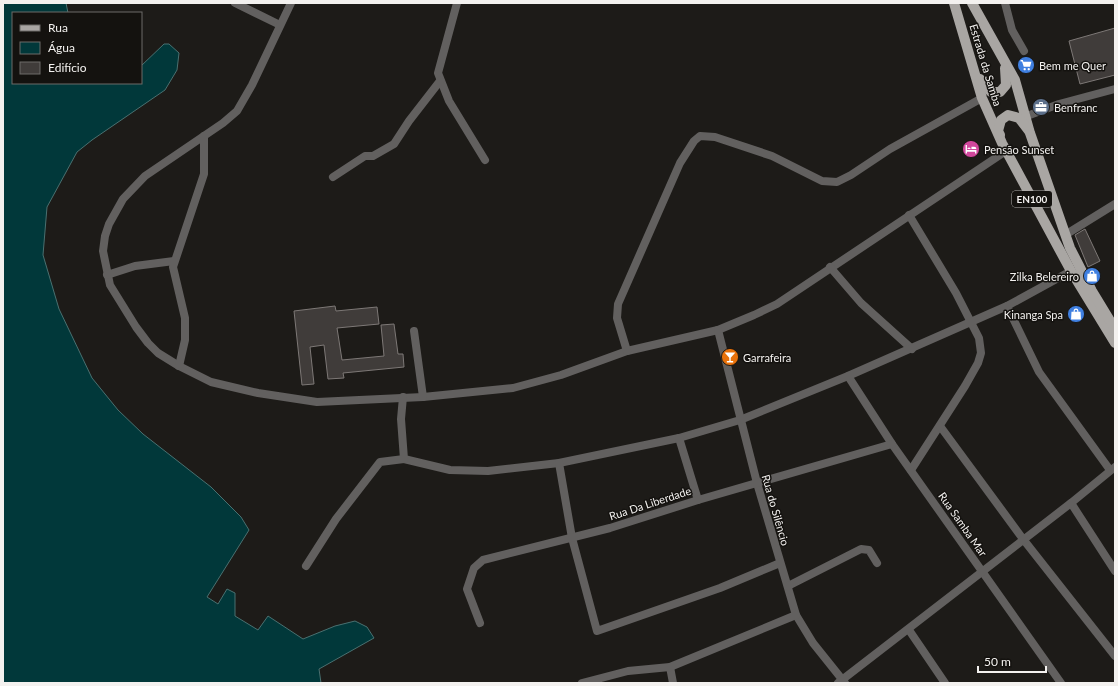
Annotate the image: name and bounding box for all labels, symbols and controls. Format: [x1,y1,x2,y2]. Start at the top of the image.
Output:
legend [12,12,142,84]
text: Rua [48,20,68,35]
street label: Estrada da Samba [967,22,1005,108]
text: Água [48,40,75,55]
supermarket icon: Bem me Quer [1016,55,1036,75]
place label: Bem me Quer [1039,59,1106,72]
text: Edifício [48,60,87,75]
office icon: Benfranc [1031,97,1051,117]
place label: Benfranc [1054,101,1098,114]
hotel icon: Pensão Sunset [961,139,981,159]
place label: Pensão Sunset [984,143,1054,156]
road number: EN100 [1012,191,1052,207]
shop icon: Zilka Belereiro [1082,266,1102,286]
place label: Zilka Belereiro [1010,270,1079,283]
shop icon: Kinanga Spa [1066,304,1086,324]
place label: Kinanga Spa [1004,308,1063,321]
bar icon: Garrafeira [720,347,740,367]
place label: Garrafeira [743,351,791,364]
street label: Rua do Silêncio [760,473,792,547]
street label: Rua Da Liberdade [607,484,693,522]
street label: Rua Samba Mar [936,489,990,559]
scale bar [978,648,1046,674]
text: 50 m [984,654,1011,669]

